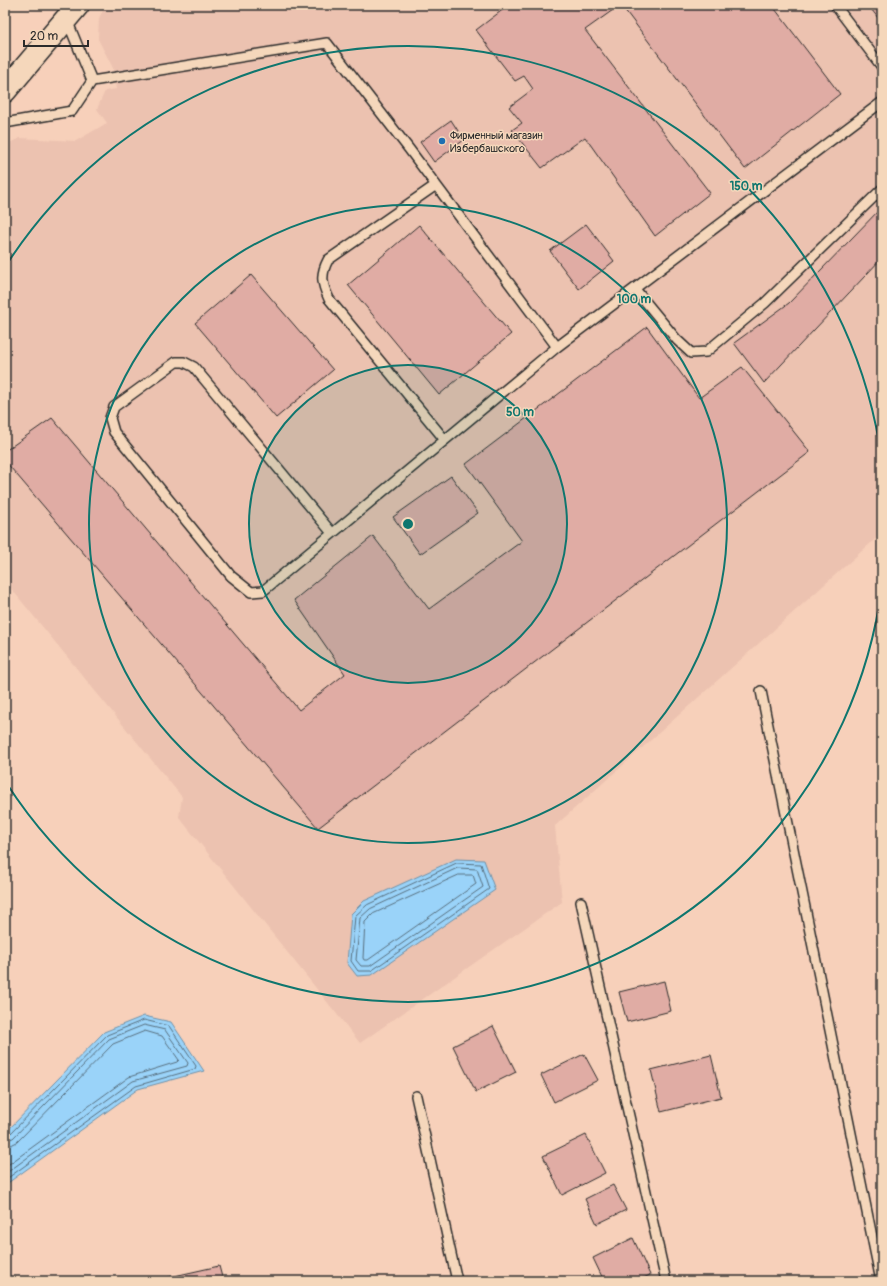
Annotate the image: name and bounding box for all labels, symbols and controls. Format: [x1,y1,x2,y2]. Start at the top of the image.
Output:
scale bar [24,22,88,48]
text: 20 m [30,29,59,44]
place label: Фирменный магазин Избербашского [450,129,543,155]
marker: Фирменный магазин Избербашского [437,136,447,146]
text: 150 m [730,179,763,194]
text: 100 m [617,292,652,307]
text: 50 m [506,405,534,420]
centre of rings [401,517,415,531]

